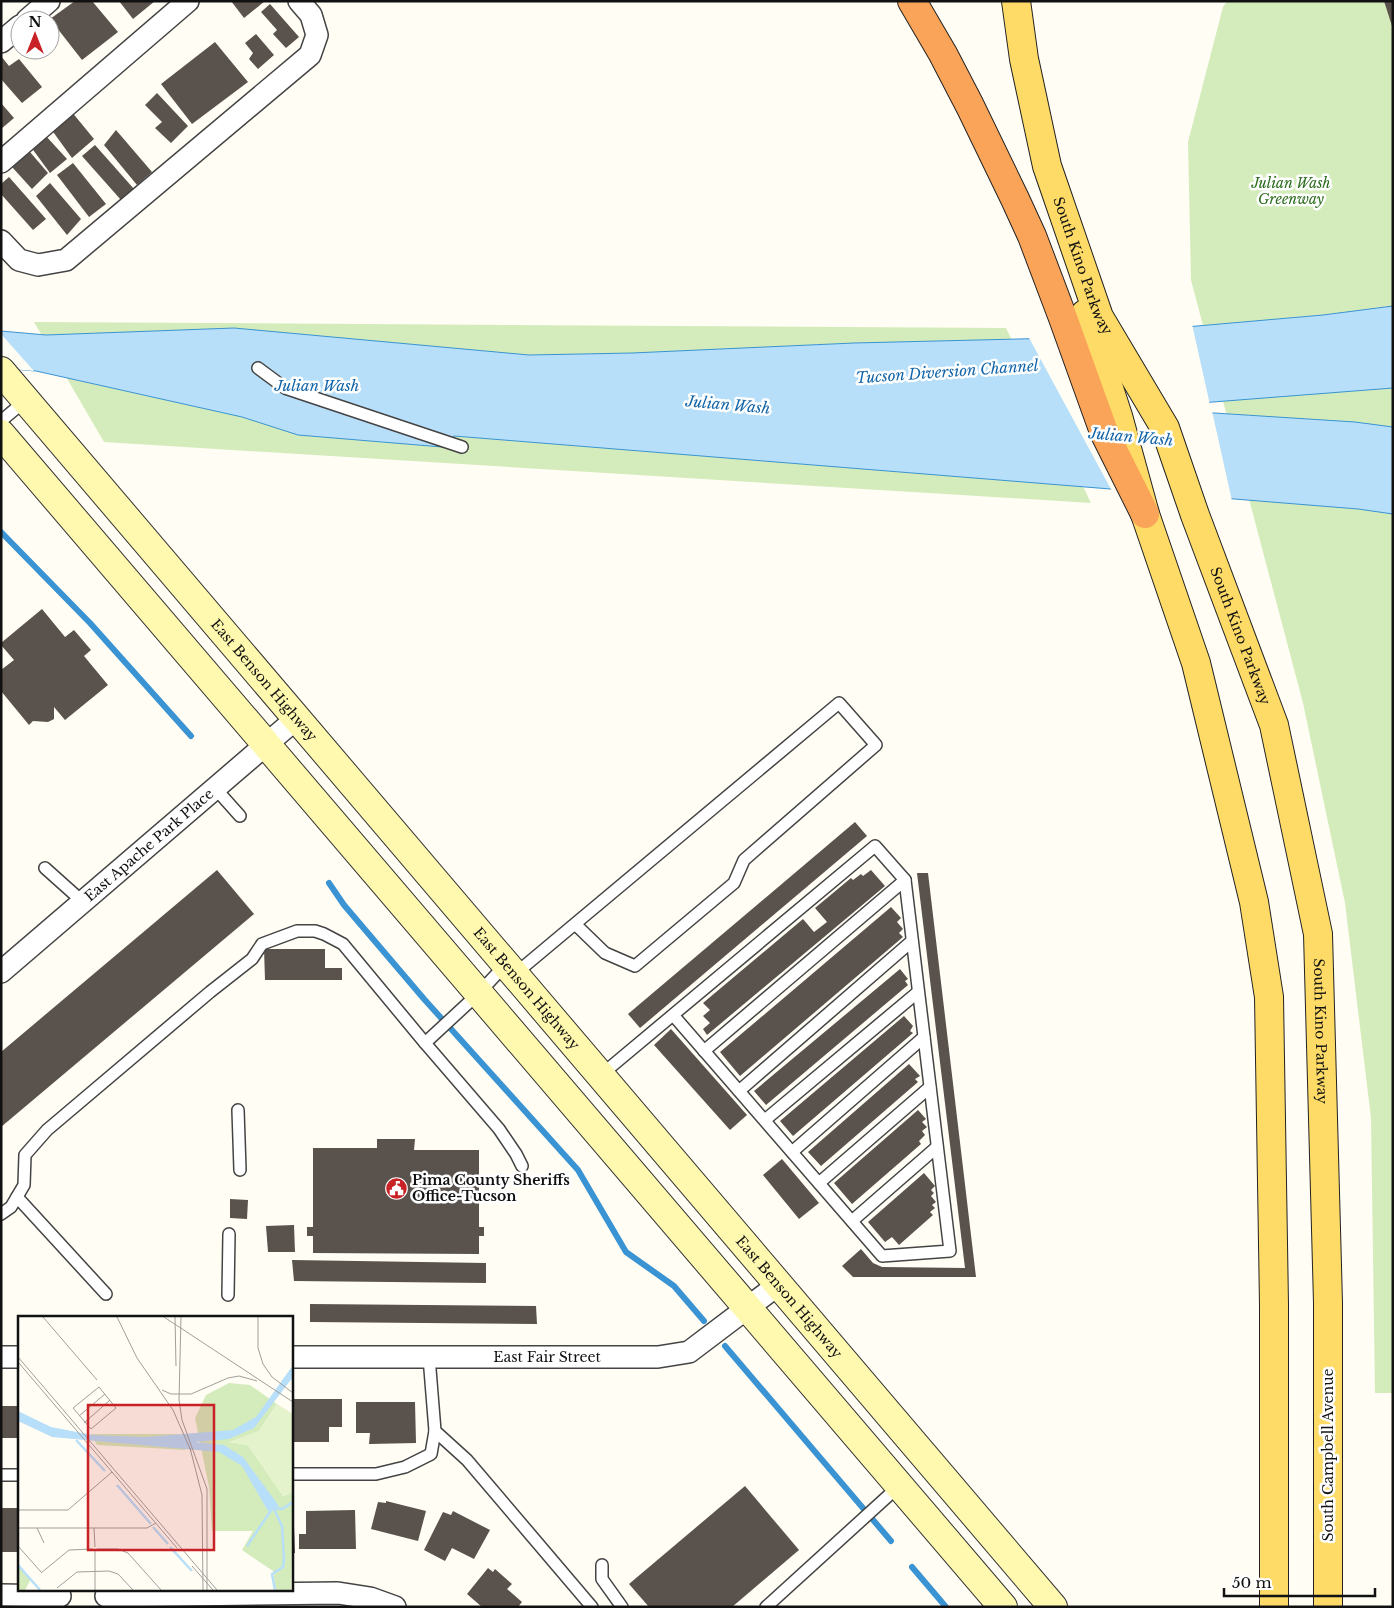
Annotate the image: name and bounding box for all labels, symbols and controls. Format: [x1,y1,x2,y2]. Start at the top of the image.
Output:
north arrow [10,10,60,60]
text: N [28,13,42,31]
park label: Julian Wash Greenway [1250,174,1331,208]
street label: South Kino Parkway [1049,194,1117,338]
water label: Tucson Diversion Channel [855,356,1039,387]
water label: Julian Wash [274,376,360,395]
water label: Julian Wash [684,391,772,418]
water label: Julian Wash [1087,423,1175,450]
street label: South Kino Parkway [1206,564,1275,707]
street label: East Benson Highway [207,615,321,745]
street label: East Apache Park Place [81,785,217,905]
street label: East Benson Highway [470,924,584,1053]
street label: South Kino Parkway [1310,958,1332,1104]
place label: Pima County Sheriffs Office-Tucson [412,1171,570,1205]
public building icon: Pima County Sheriffs Office-Tucson [384,1176,408,1200]
street label: East Benson Highway [732,1232,846,1362]
inset map [18,1316,292,1590]
street label: East Fair Street [493,1348,601,1366]
street label: South Campbell Avenue [1319,1368,1337,1542]
scale bar [1224,1566,1375,1598]
text: 50 m [1232,1573,1272,1592]

